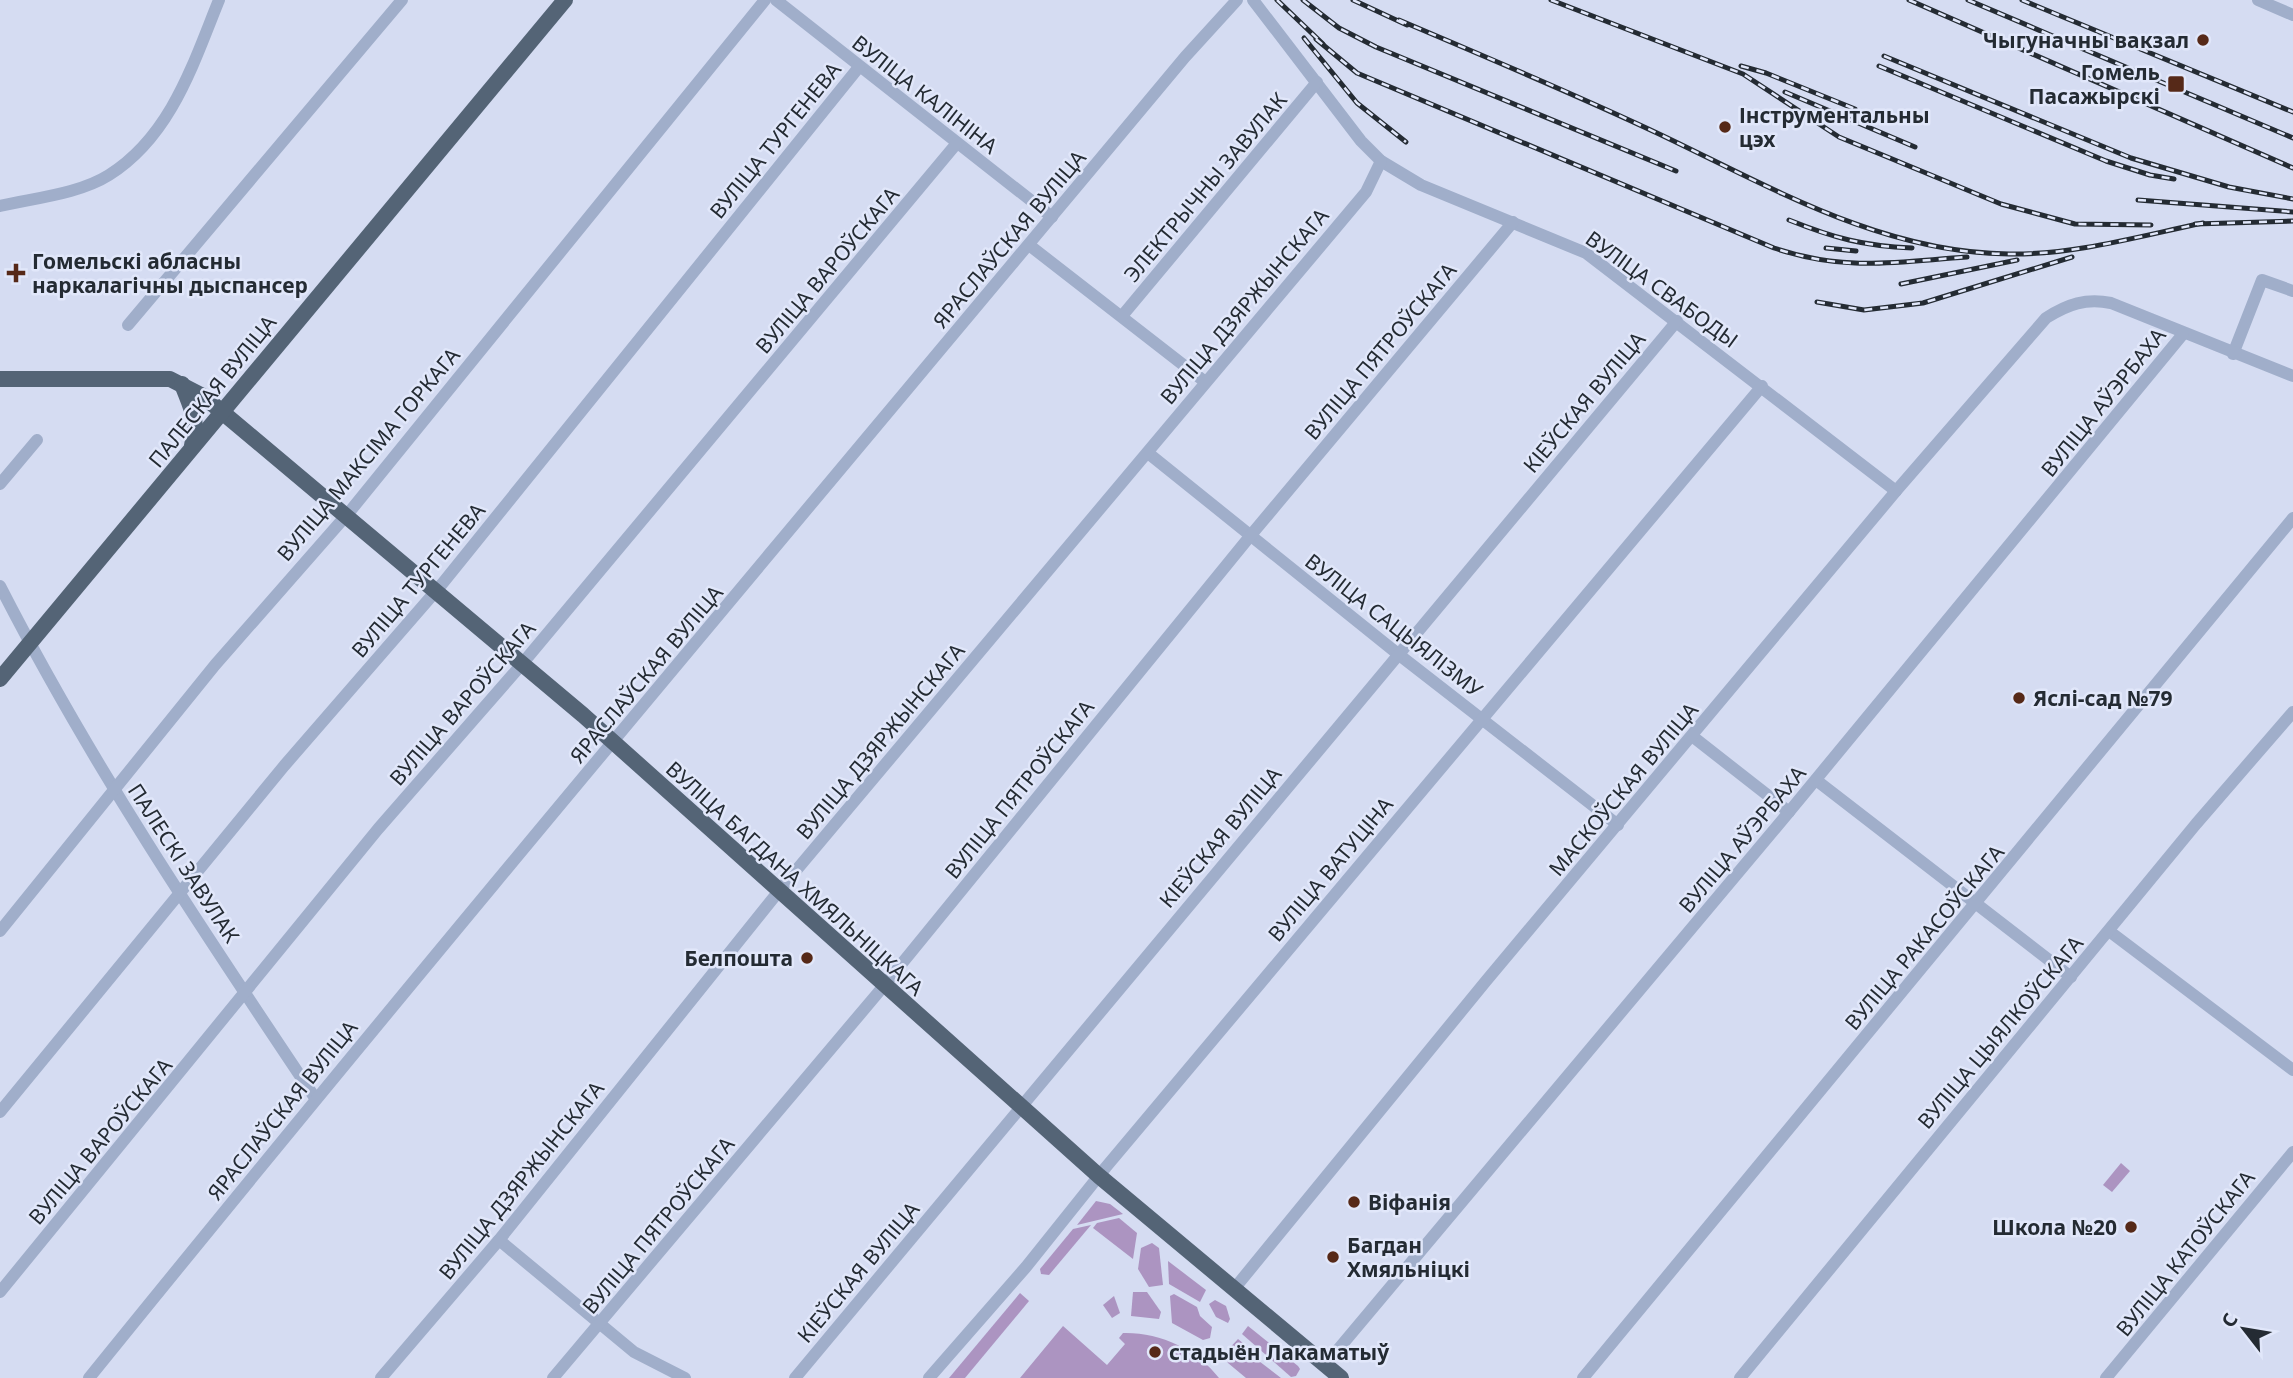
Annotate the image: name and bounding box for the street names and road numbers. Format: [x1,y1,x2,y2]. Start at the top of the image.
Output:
street label: ВУЛІЦА КАЛІНІНА [846,28,1004,160]
street label: ВУЛІЦА ТУРГЕНЕВА [703,55,847,224]
street label: ЭЛЕКТРЫЧНЫ ЗАВУЛАК [1117,86,1293,288]
street label: ЯРАСЛАЎСКАЯ ВУЛІЦА [926,144,1092,334]
street label: ВУЛІЦА ВАРОЎСКАГА [749,180,905,359]
street label: ВУЛІЦА ДЗЯРЖЫНСКАГА [1154,202,1335,410]
street label: ВУЛІЦА СВАБОДЫ [1580,224,1744,354]
street label: ВУЛІЦА ПЯТРОЎСКАГА [1298,256,1463,445]
street label: ПАЛЕСКАЯ ВУЛІЦА [142,309,282,473]
street label: ВУЛІЦА АЎЭРБАХА [2034,321,2172,482]
street label: КІЕЎСКАЯ ВУЛІЦА [1517,325,1652,478]
street label: ВУЛІЦА МАКСІМА ГОРКАГА [270,341,466,567]
street label: ВУЛІЦА ТУРГЕНЕВА [345,496,491,663]
street label: ВУЛІЦА САЦЫЯЛІЗМУ [1299,547,1489,703]
street label: ЯРАСЛАЎСКАЯ ВУЛІЦА [563,579,729,769]
street label: ВУЛІЦА ВАРОЎСКАГА [383,614,542,791]
street label: ВУЛІЦА ДЗЯРЖЫНСКАГА [790,637,971,845]
street label: ВУЛІЦА ПЯТРОЎСКАГА [938,693,1100,884]
street label: МАСКОЎСКАЯ ВУЛІЦА [1542,696,1704,882]
street label: ВУЛІЦА БАГДАНА ХМЯЛЬНІЦКАГА [660,755,930,1002]
street label: ВУЛІЦА АЎЭРБАХА [1672,759,1812,918]
street label: КІЕЎСКАЯ ВУЛІЦА [1153,760,1288,913]
street label: ПАЛЕСКІ ЗАВУЛАК [122,778,246,948]
street label: ВУЛІЦА ВАТУЦІНА [1261,790,1399,947]
street label: ВУЛІЦА РАКАСОЎСКАГА [1838,838,2010,1036]
street label: ВУЛІЦА ЦЫЯЛКОЎСКАГА [1911,929,2089,1134]
street label: ЯРАСЛАЎСКАЯ ВУЛІЦА [201,1014,364,1206]
street label: ВУЛІЦА ВАРОЎСКАГА [22,1051,178,1230]
street label: ВУЛІЦА ДЗЯРЖЫНСКАГА [432,1074,610,1285]
street label: ВУЛІЦА ПЯТРОЎСКАГА [576,1130,741,1319]
street label: ВУЛІЦА КАТОЎСКАГА [2110,1165,2260,1341]
street label: КІЕЎСКАЯ ВУЛІЦА [791,1195,926,1348]

